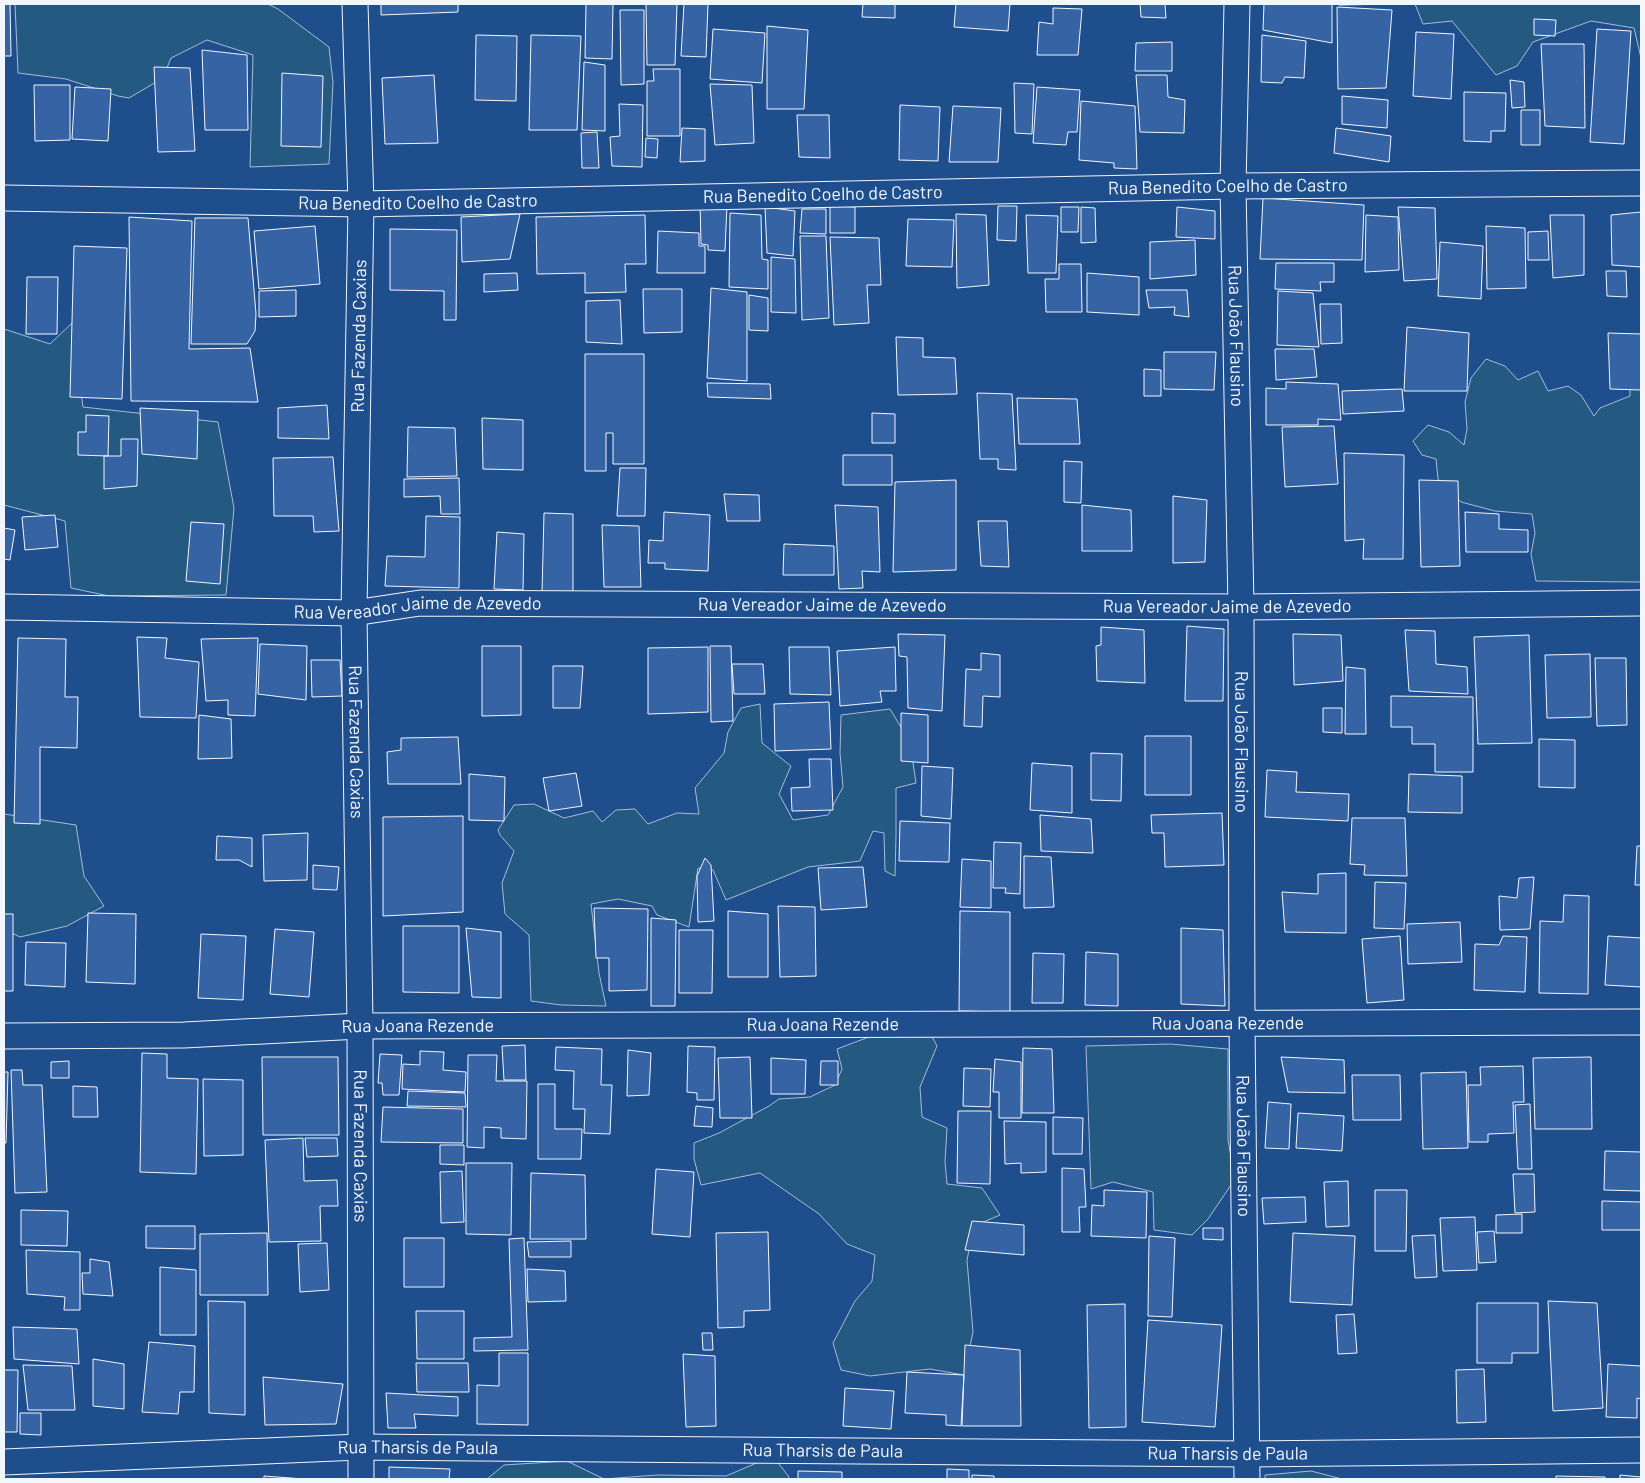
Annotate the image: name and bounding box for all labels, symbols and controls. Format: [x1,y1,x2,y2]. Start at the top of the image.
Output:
street label: Rua Benedito Coelho de Castro [1108,173,1348,199]
street label: Rua Benedito Coelho de Castro [703,180,943,207]
street label: Rua Benedito Coelho de Castro [298,188,538,214]
street label: Rua Fazenda Caxias [346,259,370,413]
street label: Rua João Flausino [1225,265,1249,407]
street label: Rua Vereador Jaime de Azevedo [293,591,542,623]
street label: Rua Vereador Jaime de Azevedo [698,592,947,616]
street label: Rua Vereador Jaime de Azevedo [1103,594,1352,617]
street label: Rua Fazenda Caxias [345,665,369,819]
street label: Rua João Flausino [1231,671,1253,813]
street label: Rua Joana Rezende [1151,1011,1304,1034]
street label: Rua Joana Rezende [746,1012,899,1035]
street label: Rua Joana Rezende [341,1014,494,1037]
street label: Rua Fazenda Caxias [350,1069,372,1222]
street label: Rua João Flausino [1233,1075,1256,1217]
street label: Rua Tharsis de Paula [337,1435,498,1458]
street label: Rua Tharsis de Paula [742,1438,903,1461]
street label: Rua Tharsis de Paula [1147,1441,1308,1464]

